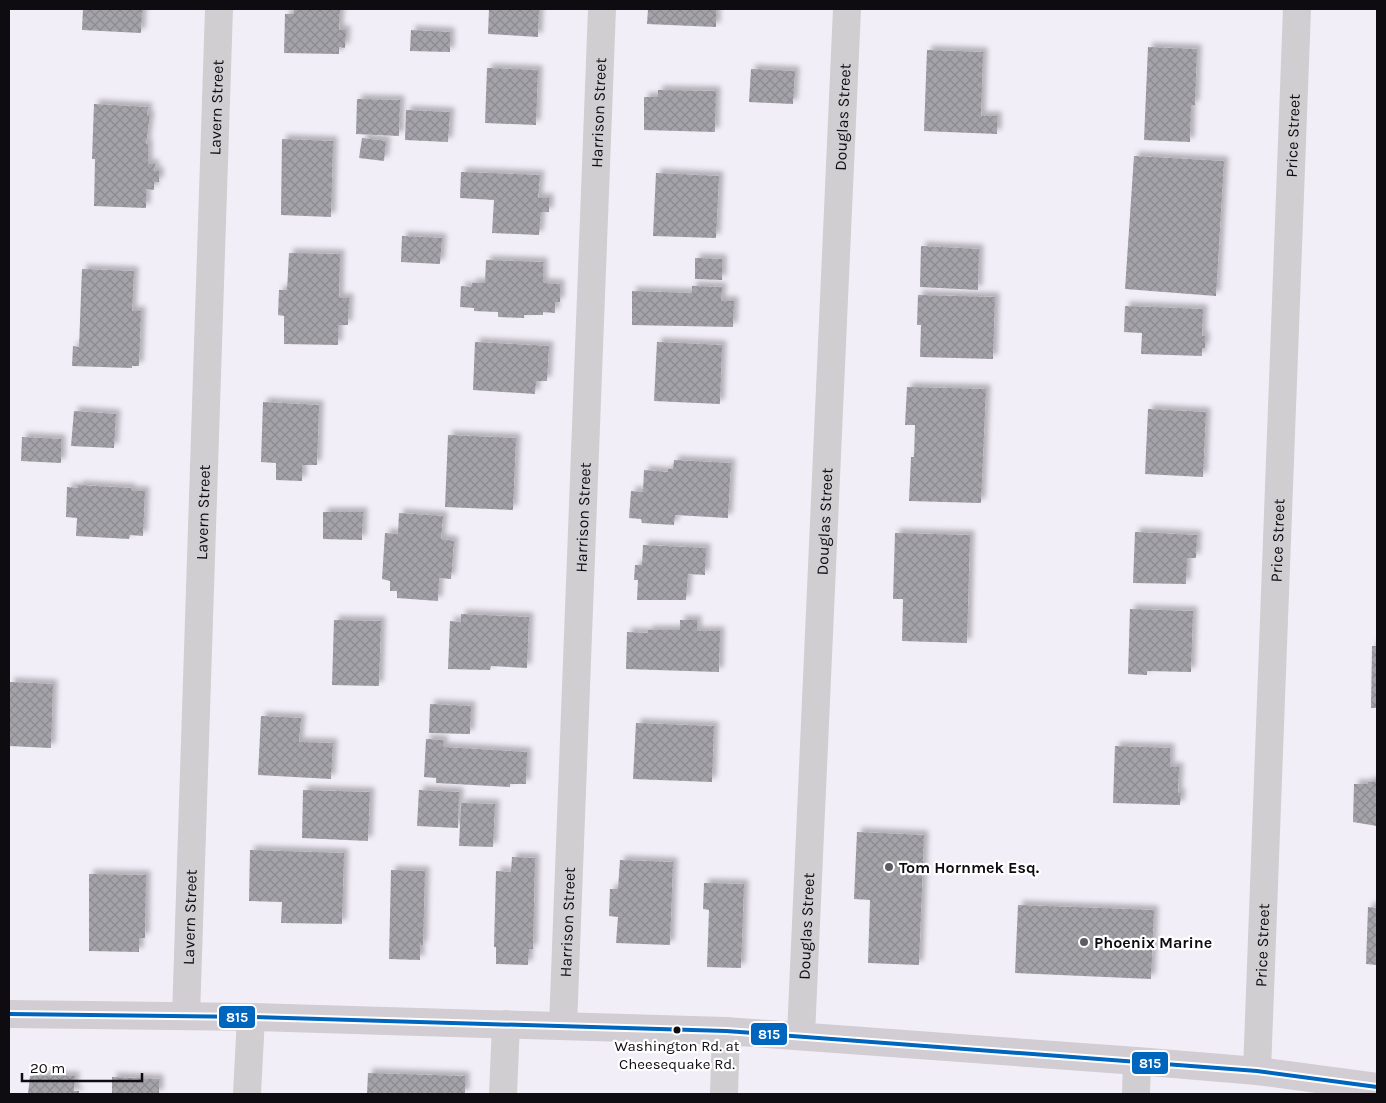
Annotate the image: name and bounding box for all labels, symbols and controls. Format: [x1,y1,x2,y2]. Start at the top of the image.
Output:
street label: Harrison Street [586,57,610,168]
street label: Lavern Street [205,59,227,156]
street label: Douglas Street [830,63,854,171]
street label: Price Street [1281,93,1303,178]
street label: Harrison Street [571,462,594,573]
street label: Lavern Street [191,464,214,560]
street label: Douglas Street [812,467,836,576]
street label: Price Street [1266,498,1288,583]
place label: Tom Hornmek Esq. [899,858,1040,877]
marker: Tom Hornmek Esq. [883,861,895,873]
street label: Harrison Street [555,867,579,978]
street label: Lavern Street [178,869,200,965]
street label: Douglas Street [794,872,818,980]
street label: Price Street [1251,903,1273,987]
place label: Phoenix Marine [1094,933,1212,952]
marker: Phoenix Marine [1078,936,1090,948]
line badge: 815 [218,1005,256,1029]
text: 815 [226,1009,248,1026]
line badge: 815 [750,1022,788,1046]
marker: Washington Rd. at Cheesequake Rd. [672,1025,682,1035]
text: 815 [758,1026,780,1043]
place label: Washington Rd. at Cheesequake Rd. [615,1037,740,1073]
scale bar [22,1050,142,1082]
line badge: 815 [1131,1051,1169,1075]
text: 815 [1139,1055,1161,1072]
text: 20 m [30,1059,65,1077]

